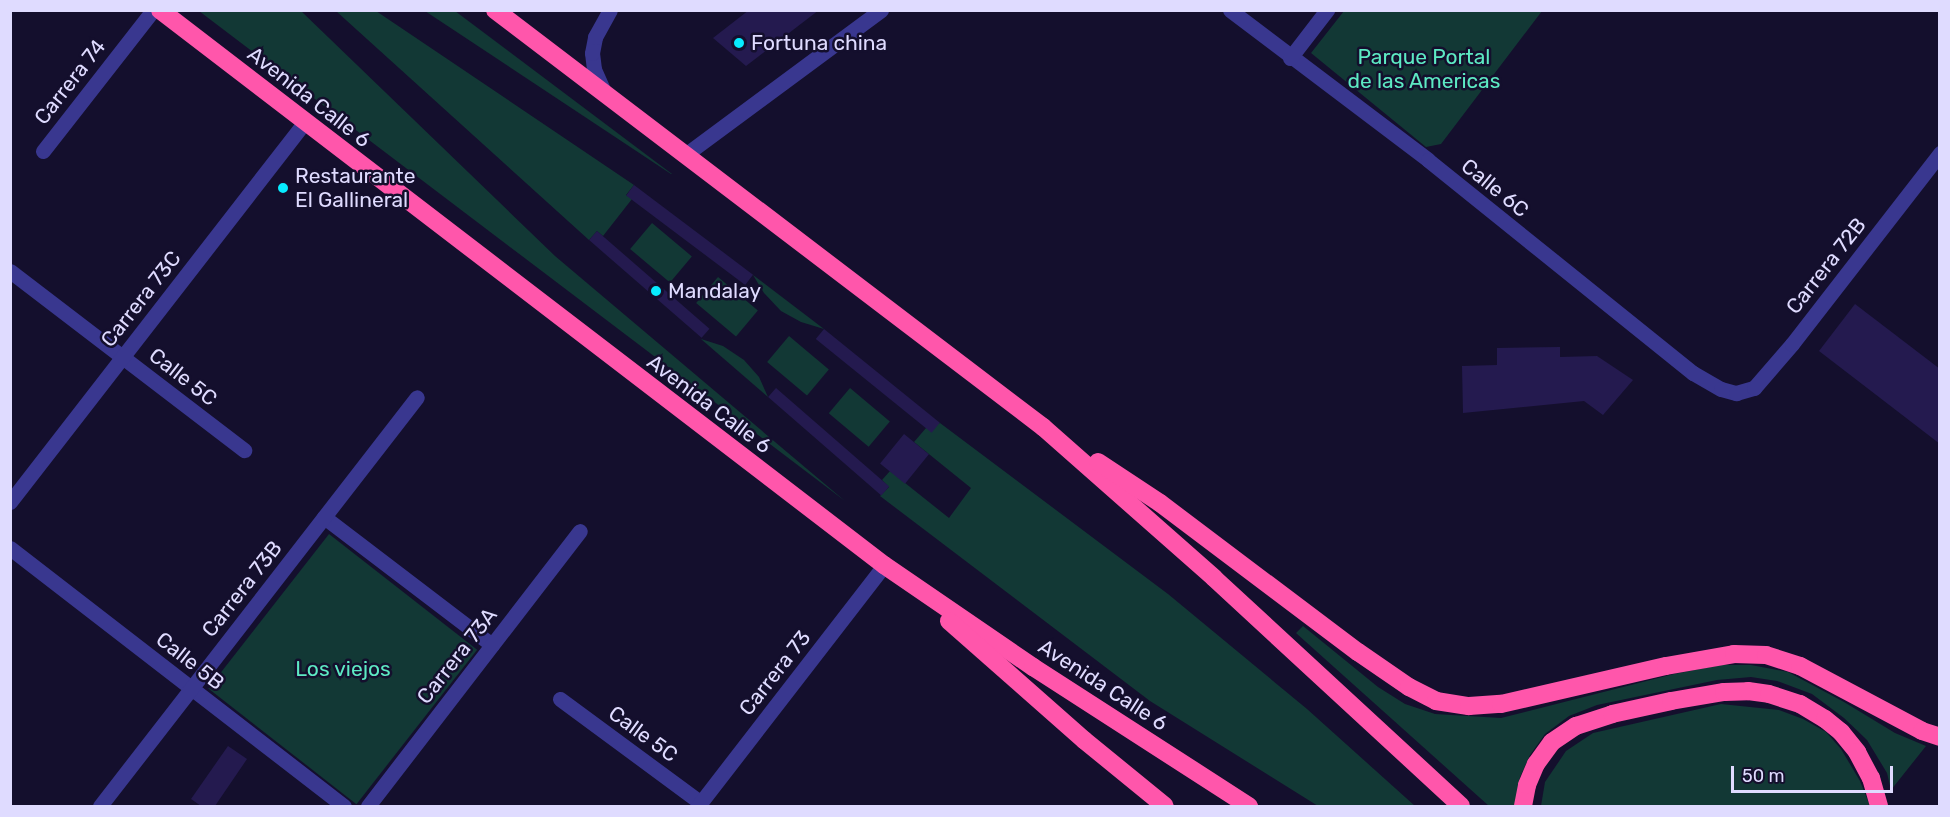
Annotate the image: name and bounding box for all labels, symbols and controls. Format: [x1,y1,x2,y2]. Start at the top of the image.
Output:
place label: Fortuna china [751,30,887,56]
street label: Carrera 74 [29,35,111,129]
marker: Fortuna china [732,36,746,50]
street label: Avenida Calle 6 [243,41,375,153]
park label: Parque Portal de las Americas [1347,44,1501,94]
street label: Calle 6C [1456,153,1534,223]
place label: Restaurante El Gallineral [295,163,415,213]
marker: Restaurante El Gallineral [276,181,290,195]
street label: Carrera 72B [1781,213,1871,319]
street label: Carrera 73C [96,246,186,352]
place label: Mandalay [668,278,761,304]
marker: Mandalay [649,284,663,298]
street label: Calle 5C [144,343,222,411]
street label: Avenida Calle 6 [642,349,776,459]
street label: Carrera 73B [197,536,287,642]
street label: Carrera 73A [412,603,502,709]
street label: Carrera 73 [734,625,816,721]
street label: Calle 5B [151,627,229,695]
street label: Avenida Calle 6 [1034,634,1172,736]
park label: Los viejos [295,656,391,682]
street label: Calle 5C [604,701,682,767]
scale bar [1734,754,1896,792]
text: 50 m [1742,765,1785,787]

